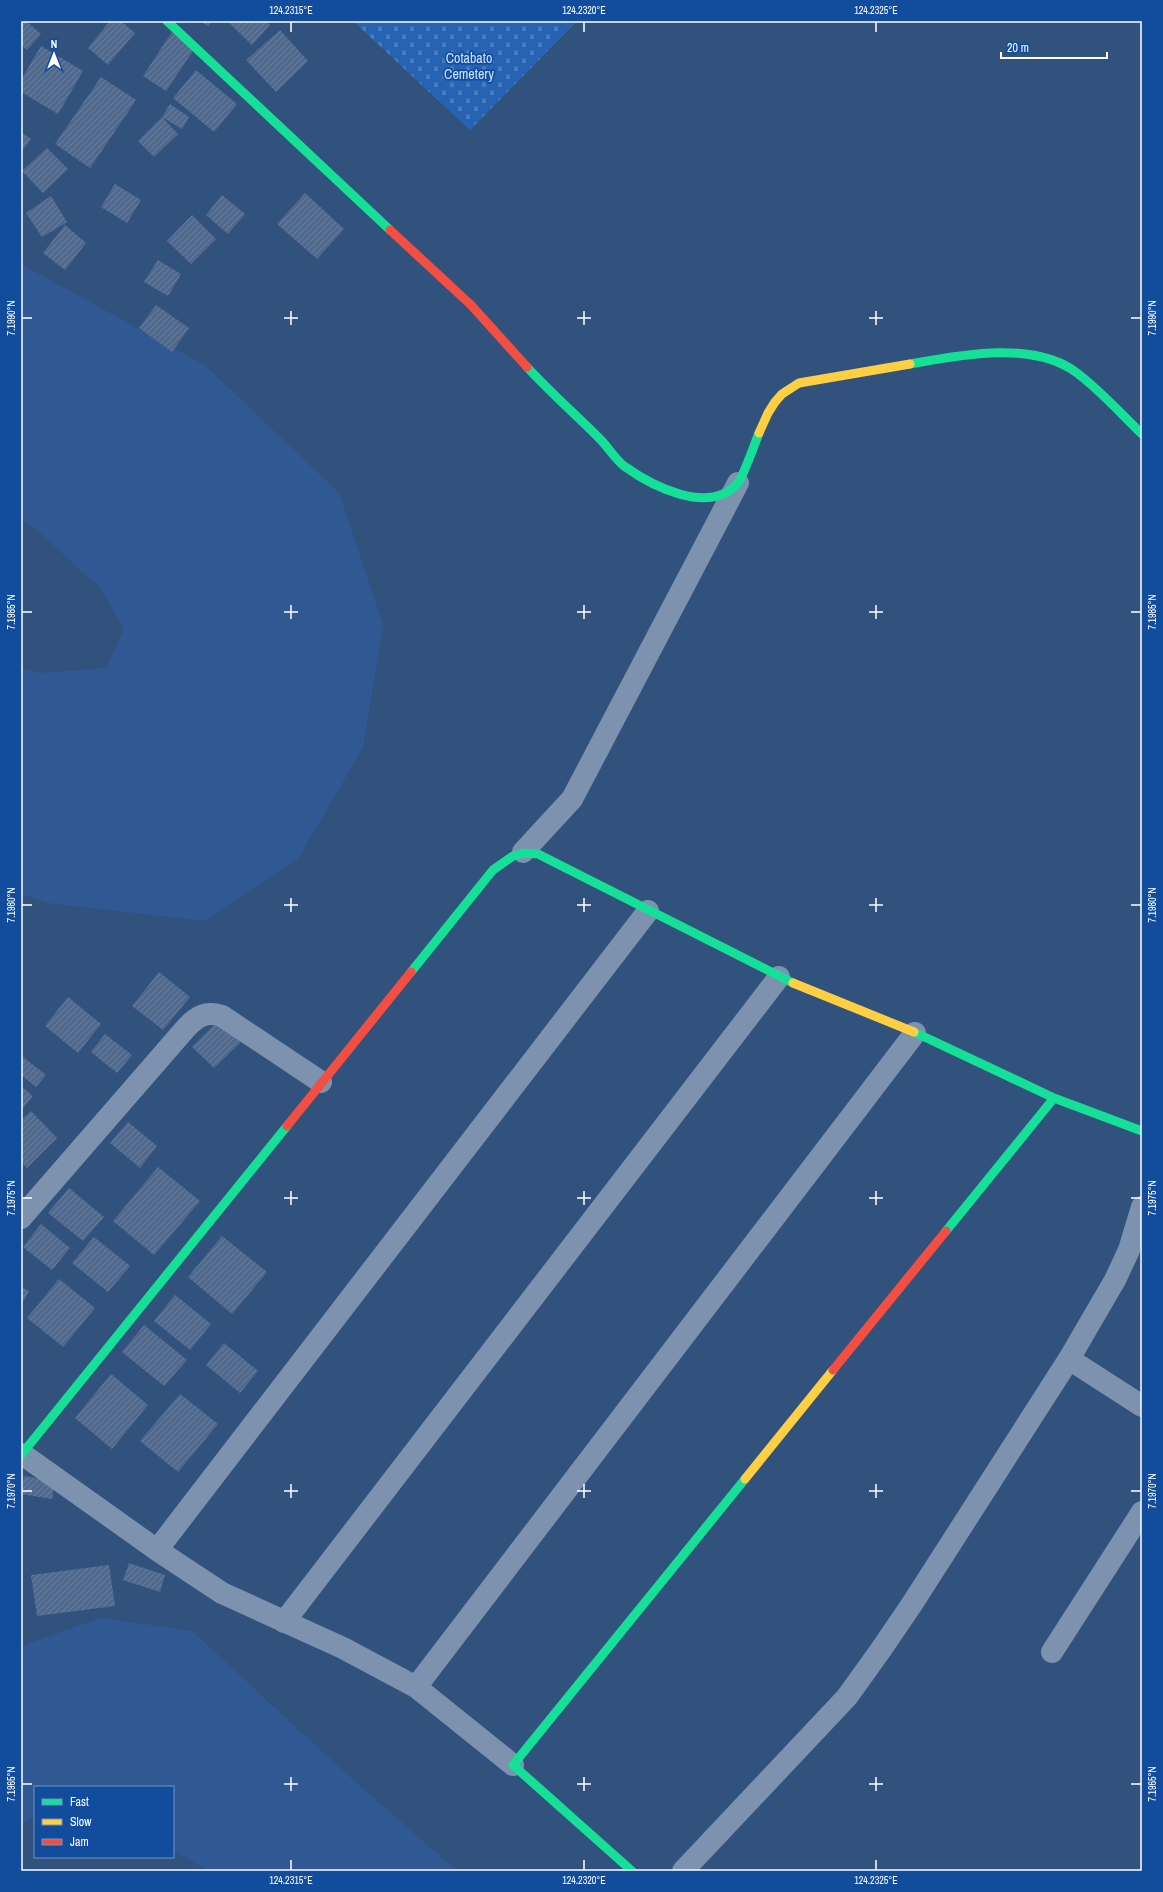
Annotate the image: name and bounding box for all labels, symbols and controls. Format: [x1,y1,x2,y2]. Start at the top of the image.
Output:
text: 124.2315°E [269,4,313,17]
text: 124.2320°E [562,4,606,17]
text: 124.2325°E [854,4,898,17]
north arrow [34,34,74,74]
scale bar [1001,34,1107,60]
text: N [51,37,57,51]
text: 20 m [1007,40,1029,56]
park label: Cotabato Cemetery [444,49,494,83]
text: 7.1990°N [5,300,18,336]
text: 7.1990°N [1146,300,1159,336]
text: 7.1985°N [5,594,18,630]
text: 7.1985°N [1146,594,1159,630]
text: 7.1980°N [5,887,18,923]
text: 7.1980°N [1146,887,1159,923]
text: 7.1975°N [5,1180,18,1216]
text: 7.1975°N [1146,1180,1159,1216]
text: 7.1970°N [5,1473,18,1509]
text: 7.1970°N [1146,1473,1159,1509]
text: 7.1965°N [5,1766,18,1802]
text: 7.1965°N [1146,1766,1159,1802]
legend [34,1786,174,1858]
text: Fast [70,1794,89,1810]
text: Slow [70,1814,92,1830]
text: Jam [70,1834,89,1850]
text: 124.2315°E [269,1874,313,1887]
text: 124.2320°E [562,1874,606,1887]
text: 124.2325°E [854,1874,898,1887]

